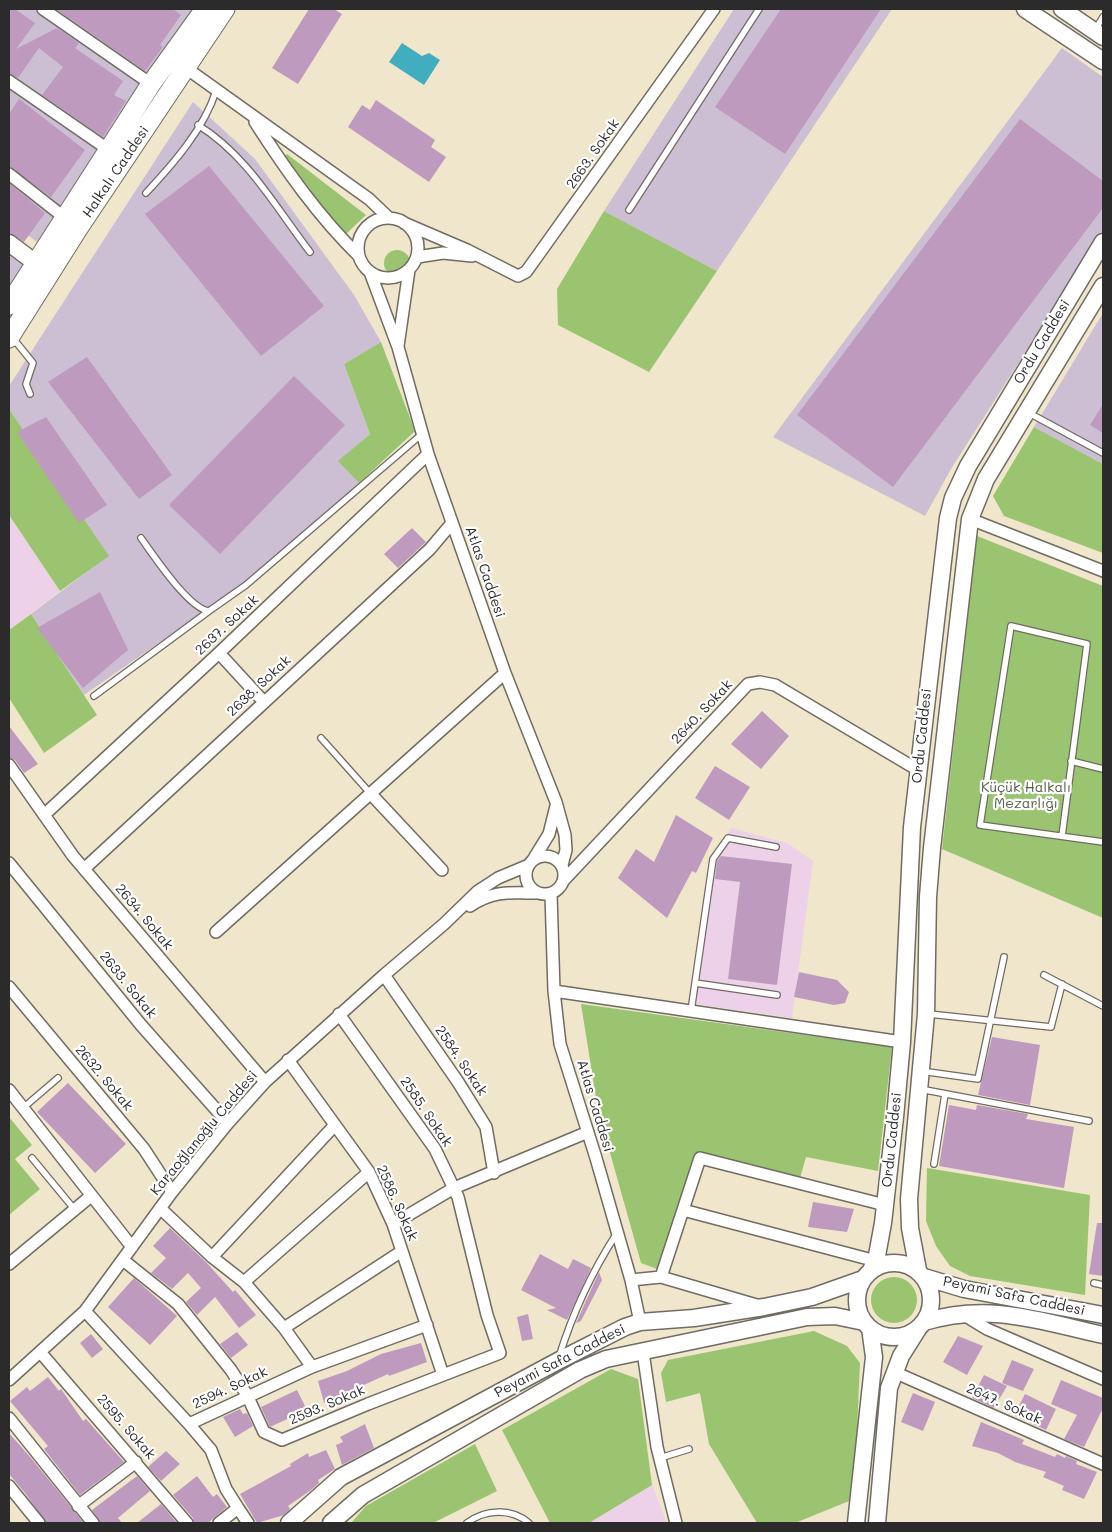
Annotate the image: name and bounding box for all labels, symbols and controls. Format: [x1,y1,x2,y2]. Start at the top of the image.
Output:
street label: 2663. Sokak [563,116,623,192]
street label: Halkalı Caddesi [79,123,153,221]
street label: Ordu Caddesi [1010,297,1074,387]
street label: Atlas Caddesi [461,524,509,620]
street label: 2637. Sokak [192,591,262,659]
street label: 2638. Sokak [224,652,294,720]
street label: 2640. Sokak [668,676,736,748]
street label: Ordu Caddesi [909,688,935,784]
park label: Küçük Halkalı Mezarlığı [981,780,1071,812]
street label: 2634. Sokak [112,881,176,953]
street label: 2633. Sokak [96,948,160,1022]
street label: 2584. Sokak [431,1023,491,1099]
street label: 2632. Sokak [72,1042,136,1114]
street label: Atlas Caddesi [573,1058,617,1154]
street label: Karaoğlanoğlu Caddesi [147,1067,261,1199]
street label: 2585. Sokak [396,1074,456,1150]
street label: Ordu Caddesi [879,1092,905,1188]
street label: 2586. Sokak [373,1162,421,1244]
street label: Peyami Safa Caddesi [942,1273,1086,1319]
street label: Peyami Safa Caddesi [492,1321,628,1401]
street label: 2594. Sokak [190,1363,270,1413]
street label: 2647. Sokak [964,1380,1044,1428]
street label: 2593. Sokak [287,1381,367,1429]
street label: 2595. Sokak [93,1391,159,1463]

